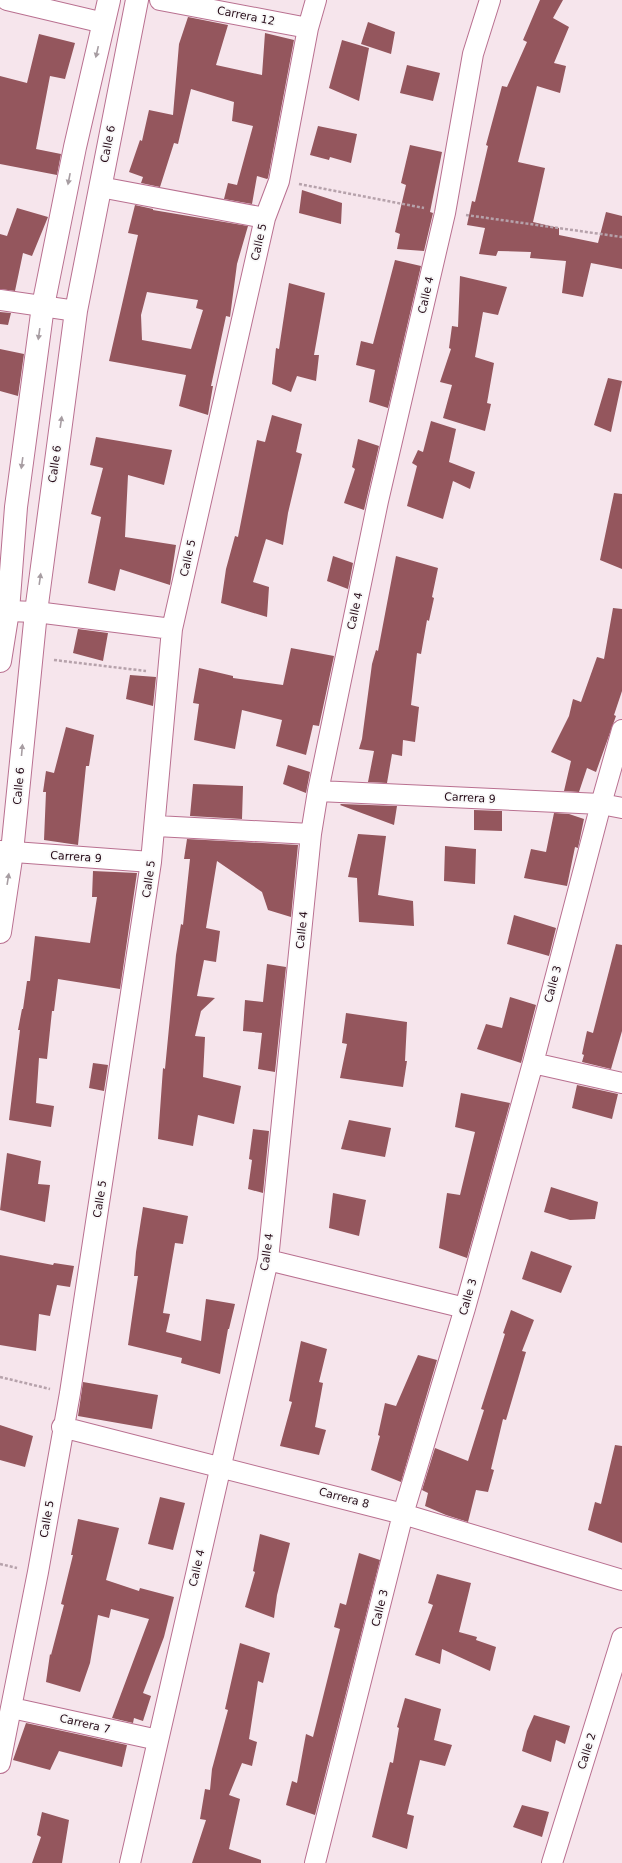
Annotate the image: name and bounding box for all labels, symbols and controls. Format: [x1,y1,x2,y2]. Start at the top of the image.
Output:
street label: Carrera 12 [216,4,276,28]
one-way arrow [94,46,100,58]
street label: Calle 6 [98,124,118,164]
one-way arrow [66,173,72,185]
street label: Calle 5 [248,222,270,262]
street label: Calle 4 [415,275,437,315]
one-way arrow [36,328,42,340]
one-way arrow [58,416,64,428]
street label: Calle 6 [46,444,64,484]
one-way arrow [19,457,25,469]
street label: Calle 5 [177,538,199,578]
one-way arrow [37,573,43,585]
street label: Calle 4 [345,591,365,631]
one-way arrow [18,744,25,756]
street label: Calle 6 [11,767,27,805]
street label: Carrera 9 [444,790,496,806]
street label: Carrera 9 [50,849,102,865]
street label: Calle 5 [140,859,158,899]
one-way arrow [5,873,11,885]
street label: Calle 4 [294,911,310,949]
street label: Calle 3 [542,964,564,1004]
street label: Calle 5 [91,1179,109,1219]
street label: Calle 4 [258,1232,276,1272]
street label: Calle 3 [457,1277,479,1317]
street label: Carrera 8 [317,1485,371,1511]
street label: Calle 5 [37,1499,57,1539]
street label: Calle 4 [186,1548,208,1588]
street label: Calle 3 [369,1588,391,1628]
street label: Carrera 7 [58,1712,112,1736]
street label: Calle 2 [575,1731,599,1771]

